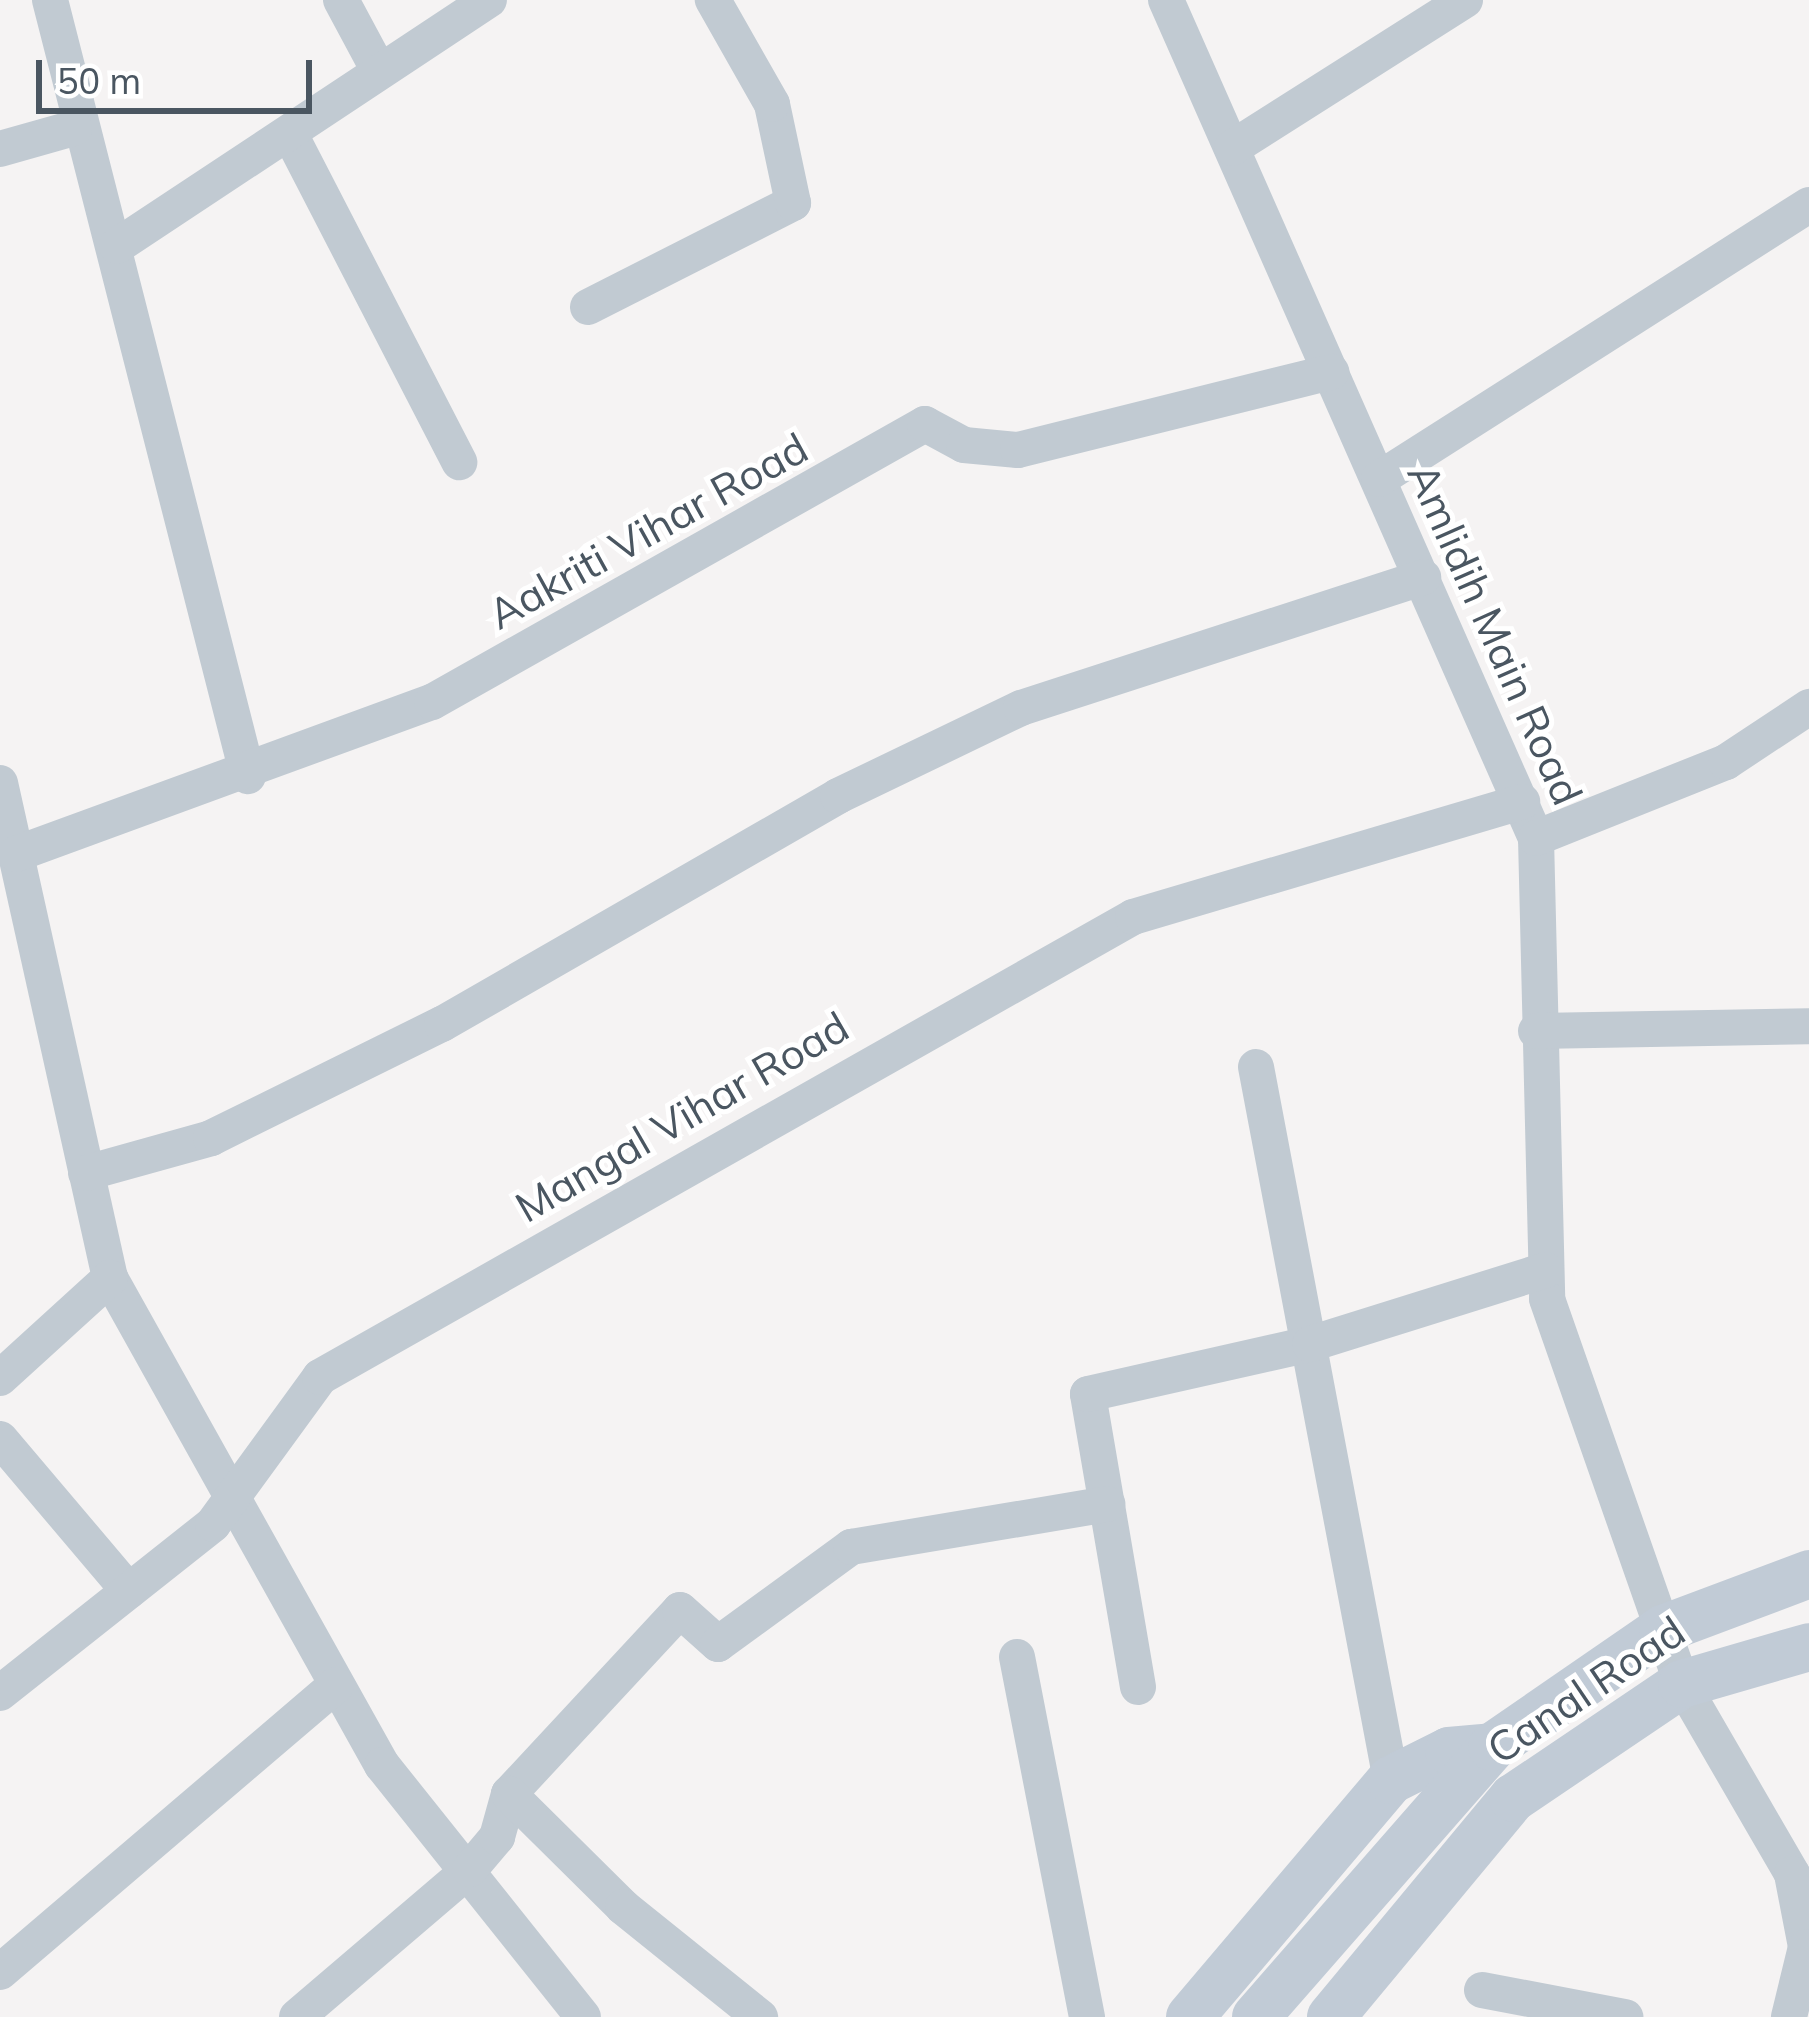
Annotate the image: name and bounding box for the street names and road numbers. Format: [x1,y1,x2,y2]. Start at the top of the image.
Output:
street label: Aakriti Vihar Road [480,422,816,640]
street label: Amlidih Main Road [1397,456,1593,812]
street label: Mangal Vihar Road [507,1001,857,1233]
street label: Canal Road [1478,1606,1694,1774]

